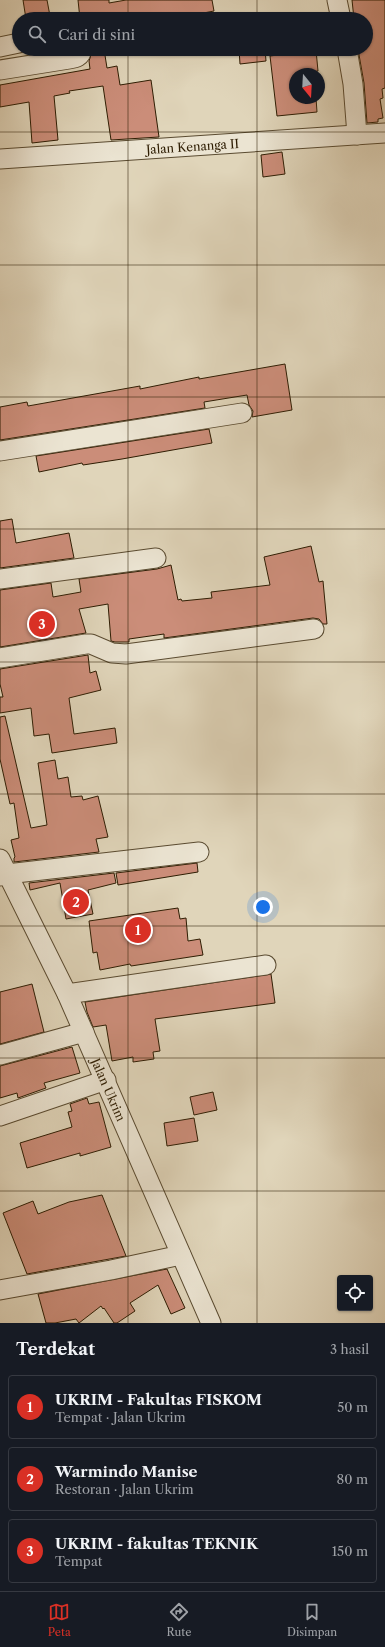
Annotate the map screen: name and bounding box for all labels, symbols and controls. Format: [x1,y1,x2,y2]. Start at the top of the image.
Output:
search box [12,12,373,56]
icon: search [26,23,48,45]
text: Cari di sini [58,25,135,44]
north arrow [289,68,325,104]
street label: Jalan Kenanga II [144,135,239,157]
pin: 3 [29,609,55,639]
pin: 2 [63,887,89,917]
your location [253,897,273,917]
pin: 1 [125,915,151,945]
street label: Jalan Ukrim [88,1054,129,1123]
map controls [337,1275,373,1311]
button: locate [337,1275,373,1311]
text: Terdekat [16,1339,95,1359]
text: 3 hasil [330,1341,369,1357]
text: UKRIM - Fakultas FISKOM [55,1390,262,1409]
text: 1 [27,1399,33,1415]
text: 50 m [337,1399,368,1415]
text: Tempat · Jalan Ukrim [55,1409,186,1425]
text: Warmindo Manise [55,1462,198,1481]
text: 2 [26,1471,34,1487]
text: 80 m [336,1471,368,1487]
text: Restoran · Jalan Ukrim [55,1481,194,1497]
text: UKRIM - fakultas TEKNIK [55,1534,258,1553]
text: 3 [26,1543,34,1559]
text: 150 m [332,1543,368,1559]
text: Tempat [55,1553,102,1569]
tab: Peta [48,1601,71,1639]
tab: Rute [166,1601,191,1639]
tab: Disimpan [287,1601,337,1639]

